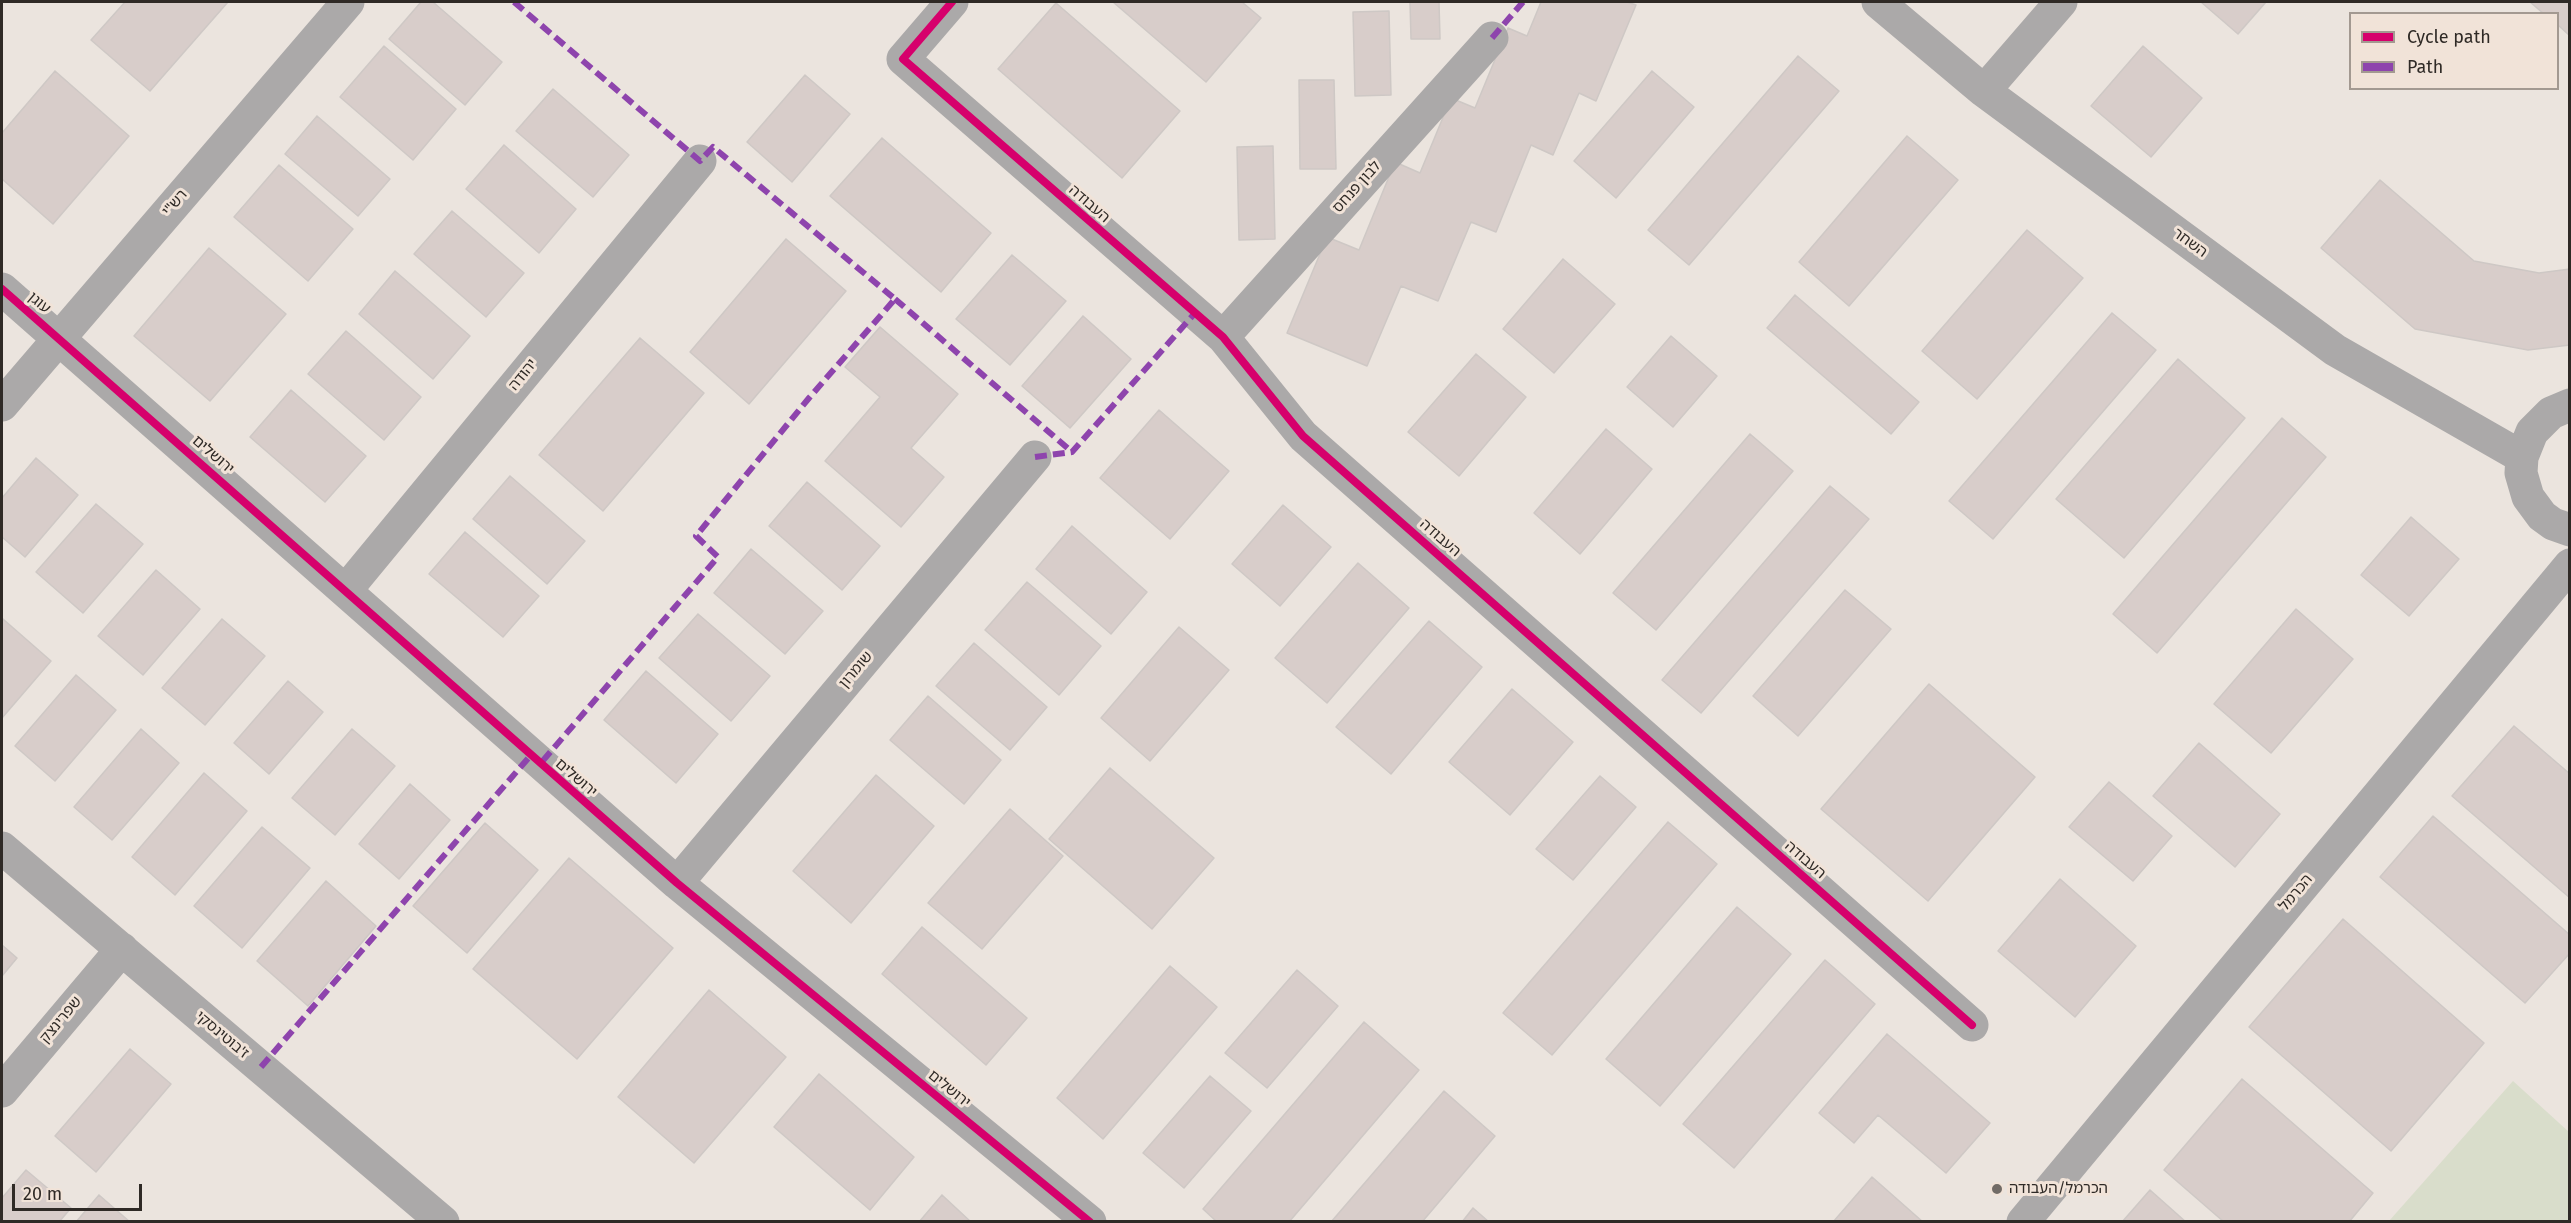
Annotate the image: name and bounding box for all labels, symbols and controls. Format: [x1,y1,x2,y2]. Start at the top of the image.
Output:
legend [2349,12,2559,90]
text: Cycle path [2407,26,2491,48]
text: Path [2407,56,2443,78]
street label: לבון פנחס [1329,157,1385,217]
street label: העבודה [1065,181,1113,227]
street label: רש"י [159,186,191,220]
street label: השחר [2169,225,2211,261]
street label: עוגן [24,288,54,318]
street label: יהודה [505,356,541,394]
street label: ירושלים [188,432,238,478]
street label: העבודה [1416,515,1464,561]
street label: שומרון [835,648,877,692]
street label: ירושלים [551,755,601,801]
street label: העבודה [1781,837,1829,883]
street label: הכרמל [2275,871,2317,915]
street label: שפרינצק [36,993,86,1047]
street label: ז'בוטינסקי [192,1007,252,1063]
street label: ירושלים [924,1066,974,1112]
scale bar [15,1172,146,1210]
place label: הכרמל/העבודה [2009,1180,2108,1198]
marker: הכרמל/העבודה [1990,1182,2004,1196]
text: 20 m [23,1183,62,1205]

